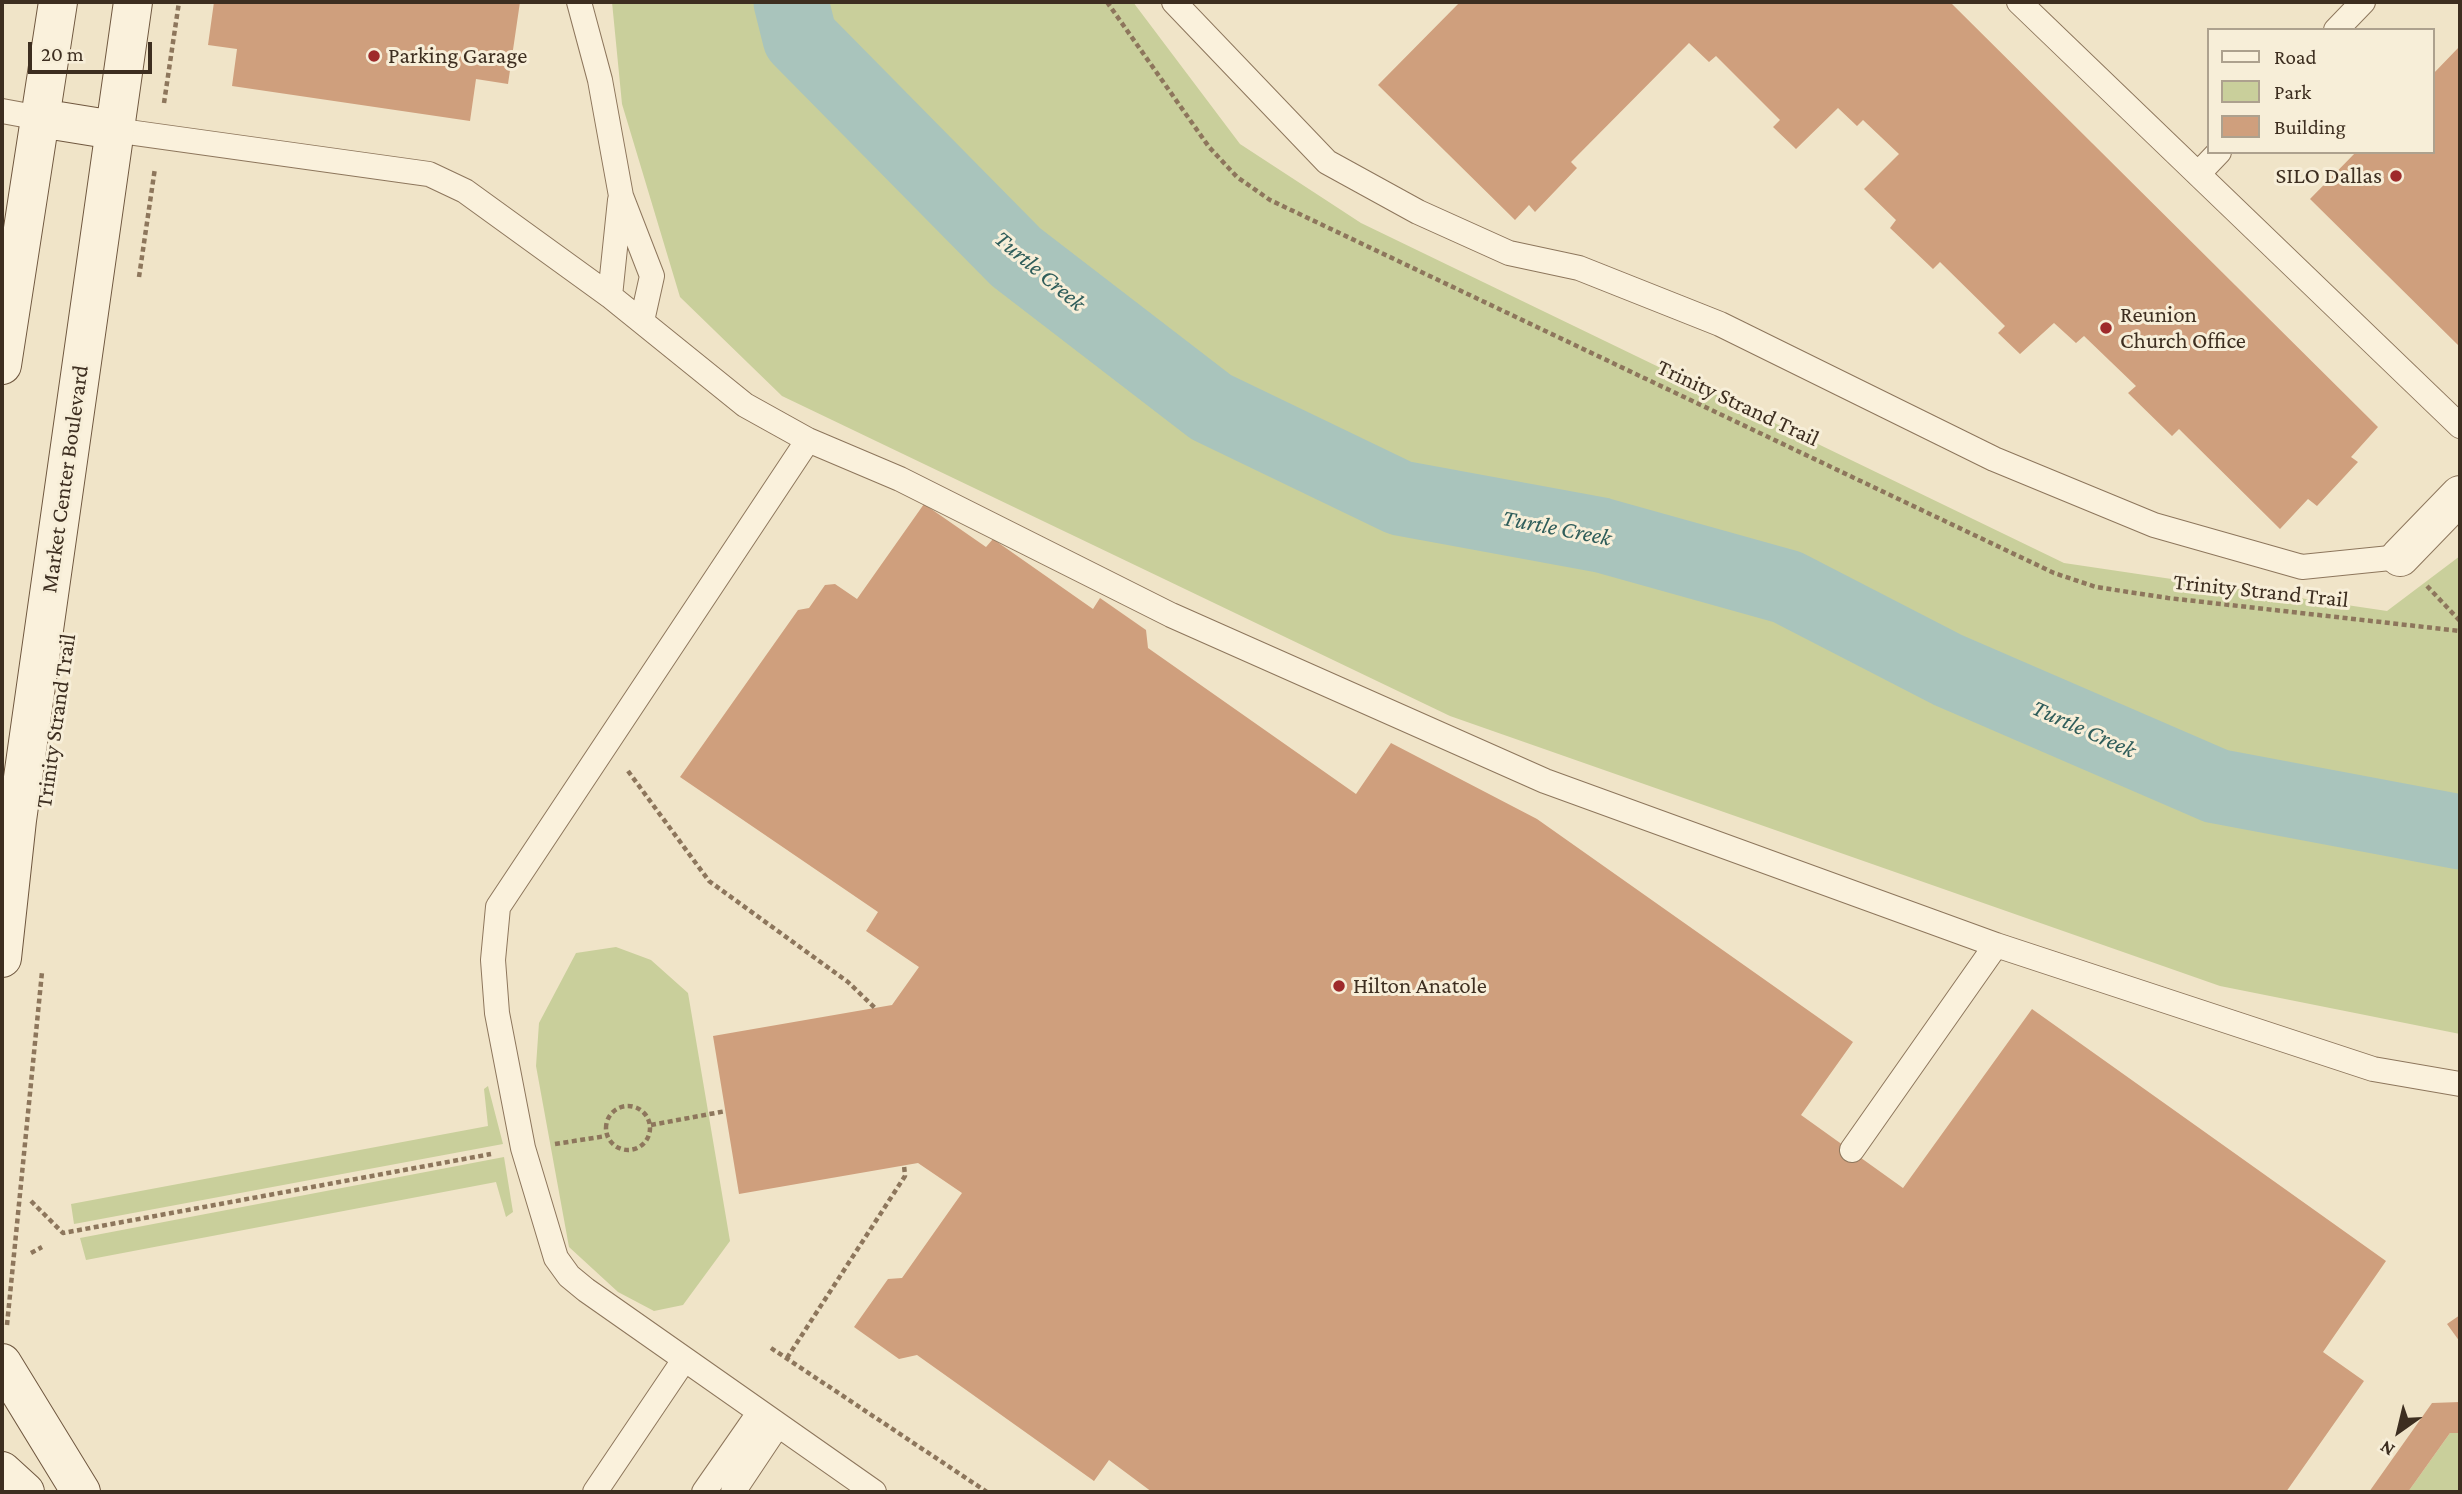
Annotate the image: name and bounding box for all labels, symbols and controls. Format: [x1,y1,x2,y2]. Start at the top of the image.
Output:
scale bar [32,28,156,72]
legend [2206,28,2434,154]
text: 20 m [41,42,84,66]
place label: Parking Garage [388,42,527,70]
text: Road [2274,45,2317,69]
marker: Parking Garage [366,48,382,64]
text: Park [2274,80,2311,104]
text: Building [2274,115,2346,139]
place label: SILO Dallas [2275,162,2382,190]
marker: SILO Dallas [2388,168,2404,184]
water label: Turtle Creek [988,224,1092,318]
place label: Reunion Church Office [2120,301,2246,355]
marker: Reunion Church Office [2098,320,2114,336]
street label: Trinity Strand Trail [1652,353,1824,453]
street label: Market Center Boulevard [35,363,95,595]
water label: Turtle Creek [1500,503,1614,553]
street label: Trinity Strand Trail [2172,568,2350,614]
street label: Trinity Strand Trail [30,632,82,810]
water label: Turtle Creek [2028,693,2140,765]
place label: Hilton Anatole [1353,972,1487,1000]
marker: Hilton Anatole [1331,978,1347,994]
north arrow [2364,1396,2434,1466]
text: N [2376,1437,2398,1461]

